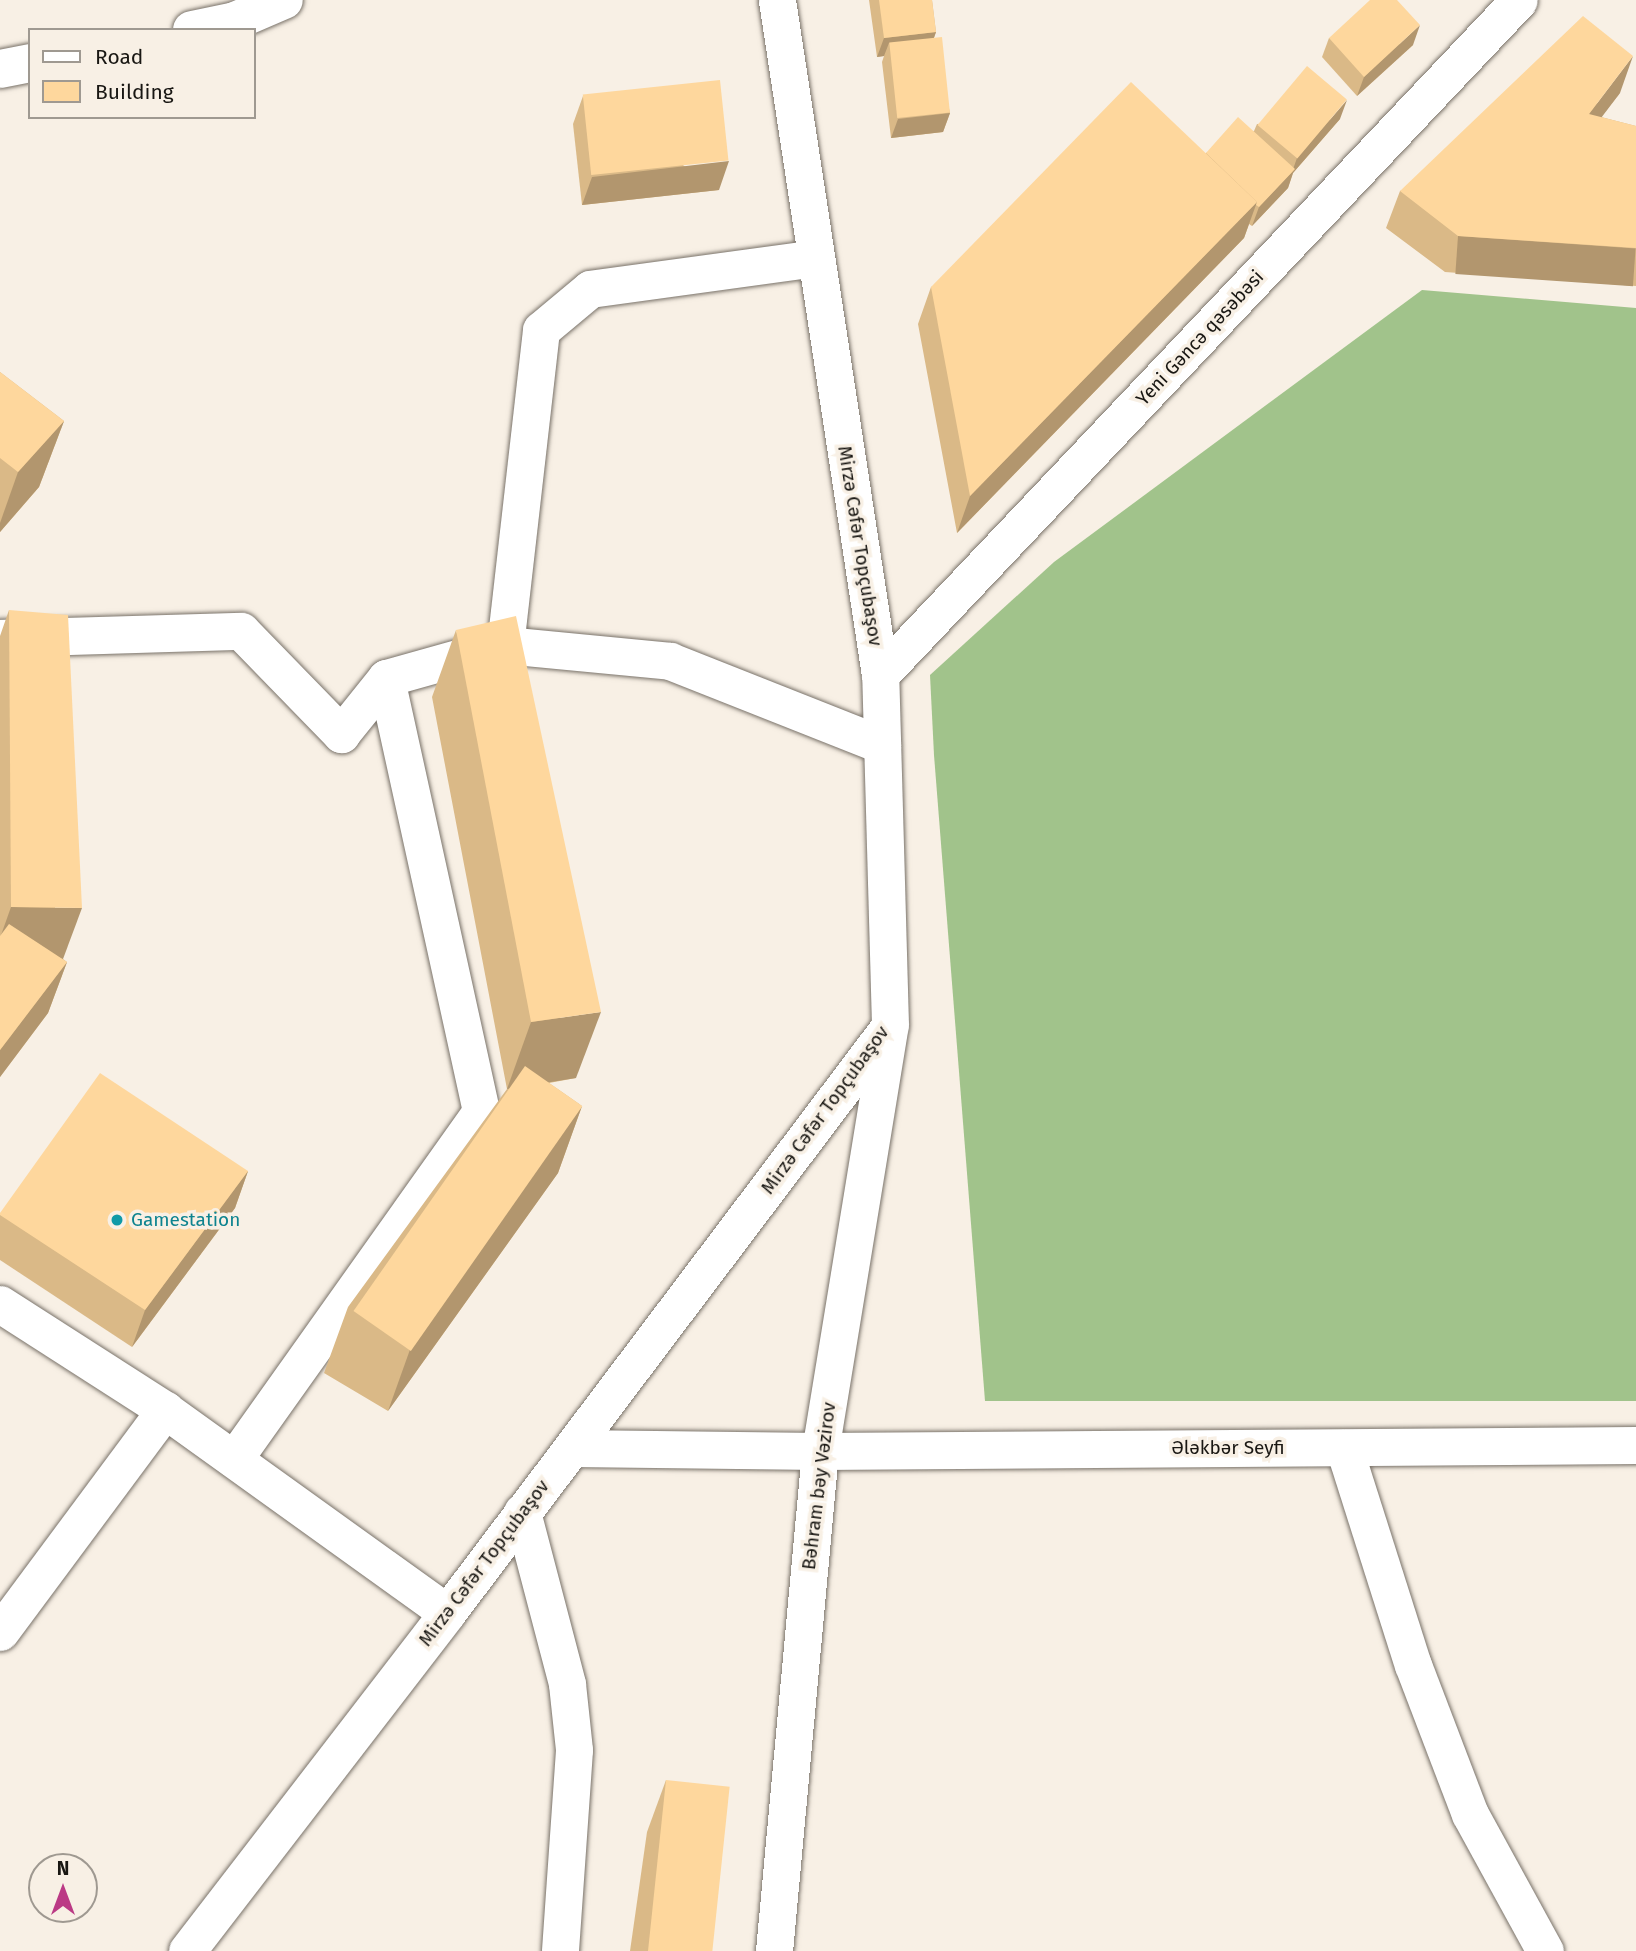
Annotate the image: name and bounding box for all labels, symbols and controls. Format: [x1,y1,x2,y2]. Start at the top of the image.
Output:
legend [28,28,256,119]
text: Road [95,44,143,70]
text: Building [95,79,174,105]
street label: Yeni Gəncə qəsəbəsi [1131,266,1269,410]
street label: Mirzə Cəfər Topçubaşov [833,444,887,648]
street label: Mirzə Cəfər Topçubaşov [756,1021,894,1199]
place label: Gamestation [131,1209,240,1231]
marker: Gamestation [109,1212,125,1228]
street label: Bəhram bəy Vəzirov [797,1401,841,1571]
street label: Ələkbər Seyfi [1171,1437,1285,1459]
street label: Mirzə Cəfər Topçubaşov [414,1475,554,1651]
north arrow [28,1853,98,1923]
text: N [57,1857,69,1880]

